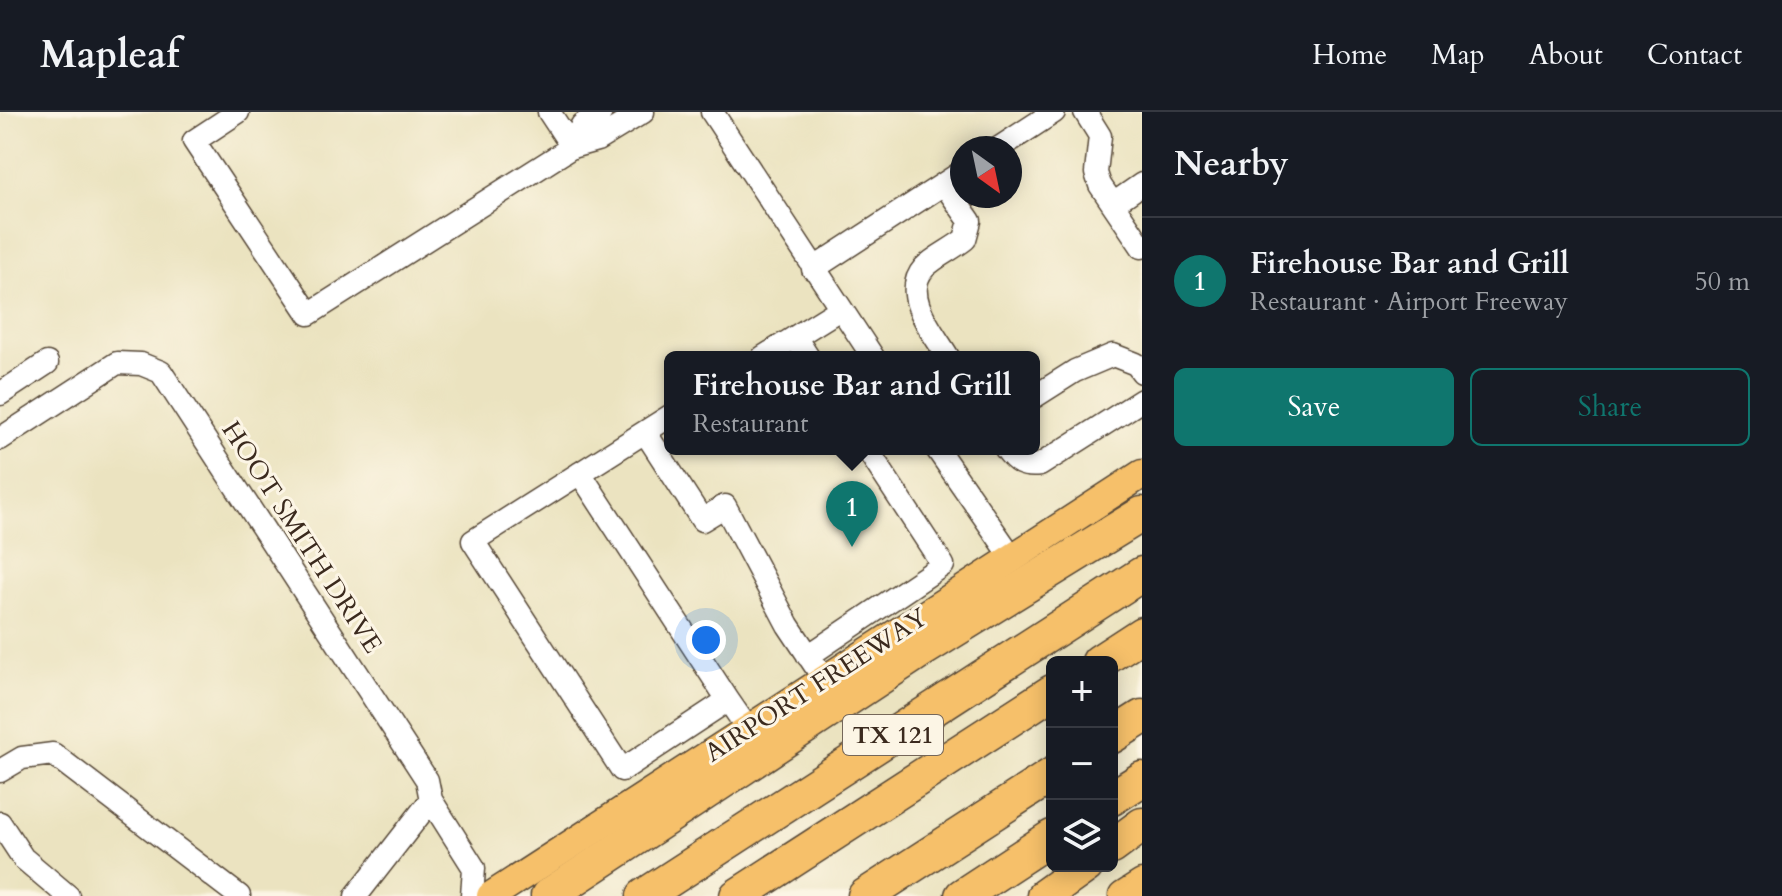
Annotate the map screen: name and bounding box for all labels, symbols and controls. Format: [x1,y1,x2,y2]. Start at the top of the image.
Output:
text: Mapleaf [40,29,179,81]
text: Home [1312,36,1387,74]
text: Map [1431,36,1485,74]
text: About [1529,36,1603,74]
text: Contact [1647,36,1742,74]
north arrow [950,136,1022,208]
text: Nearby [1174,141,1289,187]
text: Firehouse Bar and Grill [1250,243,1569,284]
text: 1 [1193,264,1207,299]
text: 50 m [1694,264,1750,299]
text: Restaurant · Airport Freeway [1250,284,1568,319]
popup [664,351,1040,455]
text: Firehouse Bar and Grill [692,365,1012,406]
button: Save [1174,368,1454,446]
button: Share [1470,368,1750,446]
text: Restaurant [692,406,808,441]
street label: HOOT SMITH DRIVE [214,414,390,660]
pin: 1 [826,481,878,547]
street label: AIRPORT FREEWAY [698,600,935,770]
your location [686,620,726,660]
map controls [1046,656,1118,872]
button: + [1046,656,1118,728]
road number: TX 121 [843,715,943,755]
button: − [1046,728,1118,800]
button: layers [1046,800,1118,872]

